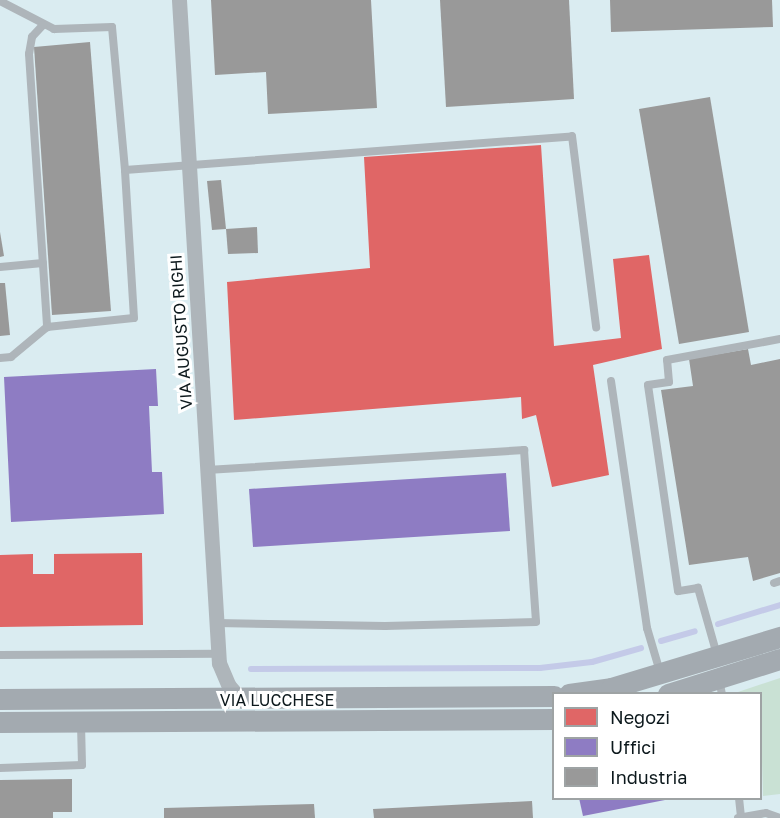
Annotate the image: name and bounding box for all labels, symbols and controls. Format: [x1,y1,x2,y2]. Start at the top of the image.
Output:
street label: VIA AUGUSTO RIGHI [166,254,196,410]
street label: VIA LUCCHESE [220,690,334,710]
legend [552,692,762,800]
text: Negozi [610,706,670,728]
text: Uffici [610,736,656,758]
text: Industria [610,766,687,788]

